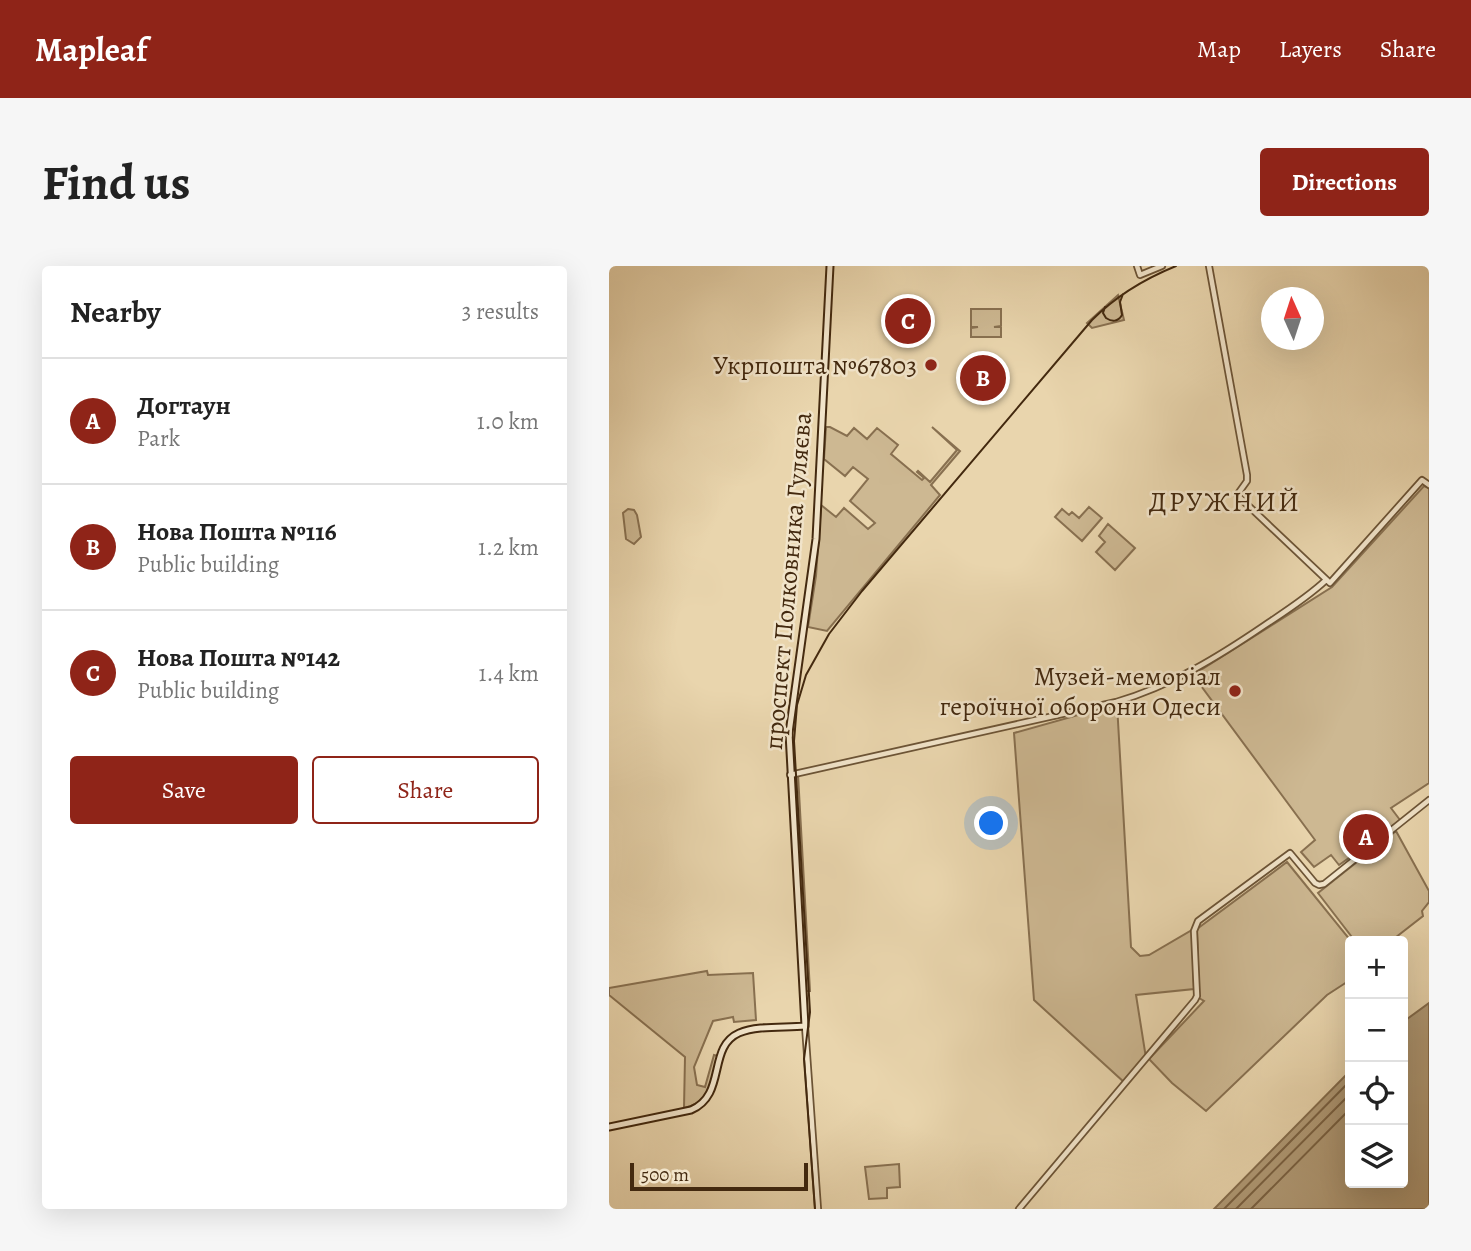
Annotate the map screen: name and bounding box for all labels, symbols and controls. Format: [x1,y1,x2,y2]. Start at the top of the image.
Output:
text: Mapleaf [35,27,147,72]
text: Map [1197,33,1241,65]
text: Layers [1279,33,1342,65]
text: Share [1380,33,1436,65]
button: Directions [1260,148,1429,216]
text: Find us [42,149,190,216]
north arrow [1261,287,1324,350]
text: Nearby [70,292,161,332]
pin: C [885,295,931,347]
text: 3 results [462,296,539,327]
place label: Укрпошта №67803 [713,348,917,383]
pin: B [960,352,1006,404]
marker: Укрпошта №67803 [923,357,939,373]
text: Догтаун [137,388,231,423]
text: A [86,406,100,437]
text: 1.0 km [477,406,539,437]
street label: проспект Полковника Гуляєва [756,411,820,751]
text: Park [137,423,180,454]
district label: ДРУЖНИЙ [1149,483,1301,521]
text: Нова Пошта №116 [137,514,337,549]
text: B [86,532,100,563]
text: 1.2 km [478,532,539,563]
text: Public building [137,549,279,580]
text: Нова Пошта №142 [137,640,340,675]
text: C [86,658,100,689]
text: 1.4 km [479,658,539,689]
place label: Музей-меморіал героїчної оборони Одеси [939,659,1221,724]
text: Public building [137,675,279,706]
marker: Музей-меморіал героїчної оборони Одеси [1227,683,1243,699]
button: Save [70,756,298,824]
button: Share [312,756,539,824]
your location [974,806,1008,840]
pin: A [1343,811,1389,863]
map controls [1345,936,1408,1188]
button: + [1345,936,1408,999]
button: − [1345,999,1408,1062]
button: locate [1345,1062,1408,1125]
button: layers [1345,1125,1408,1188]
scale bar [630,1160,809,1192]
text: 500 m [641,1162,689,1188]

